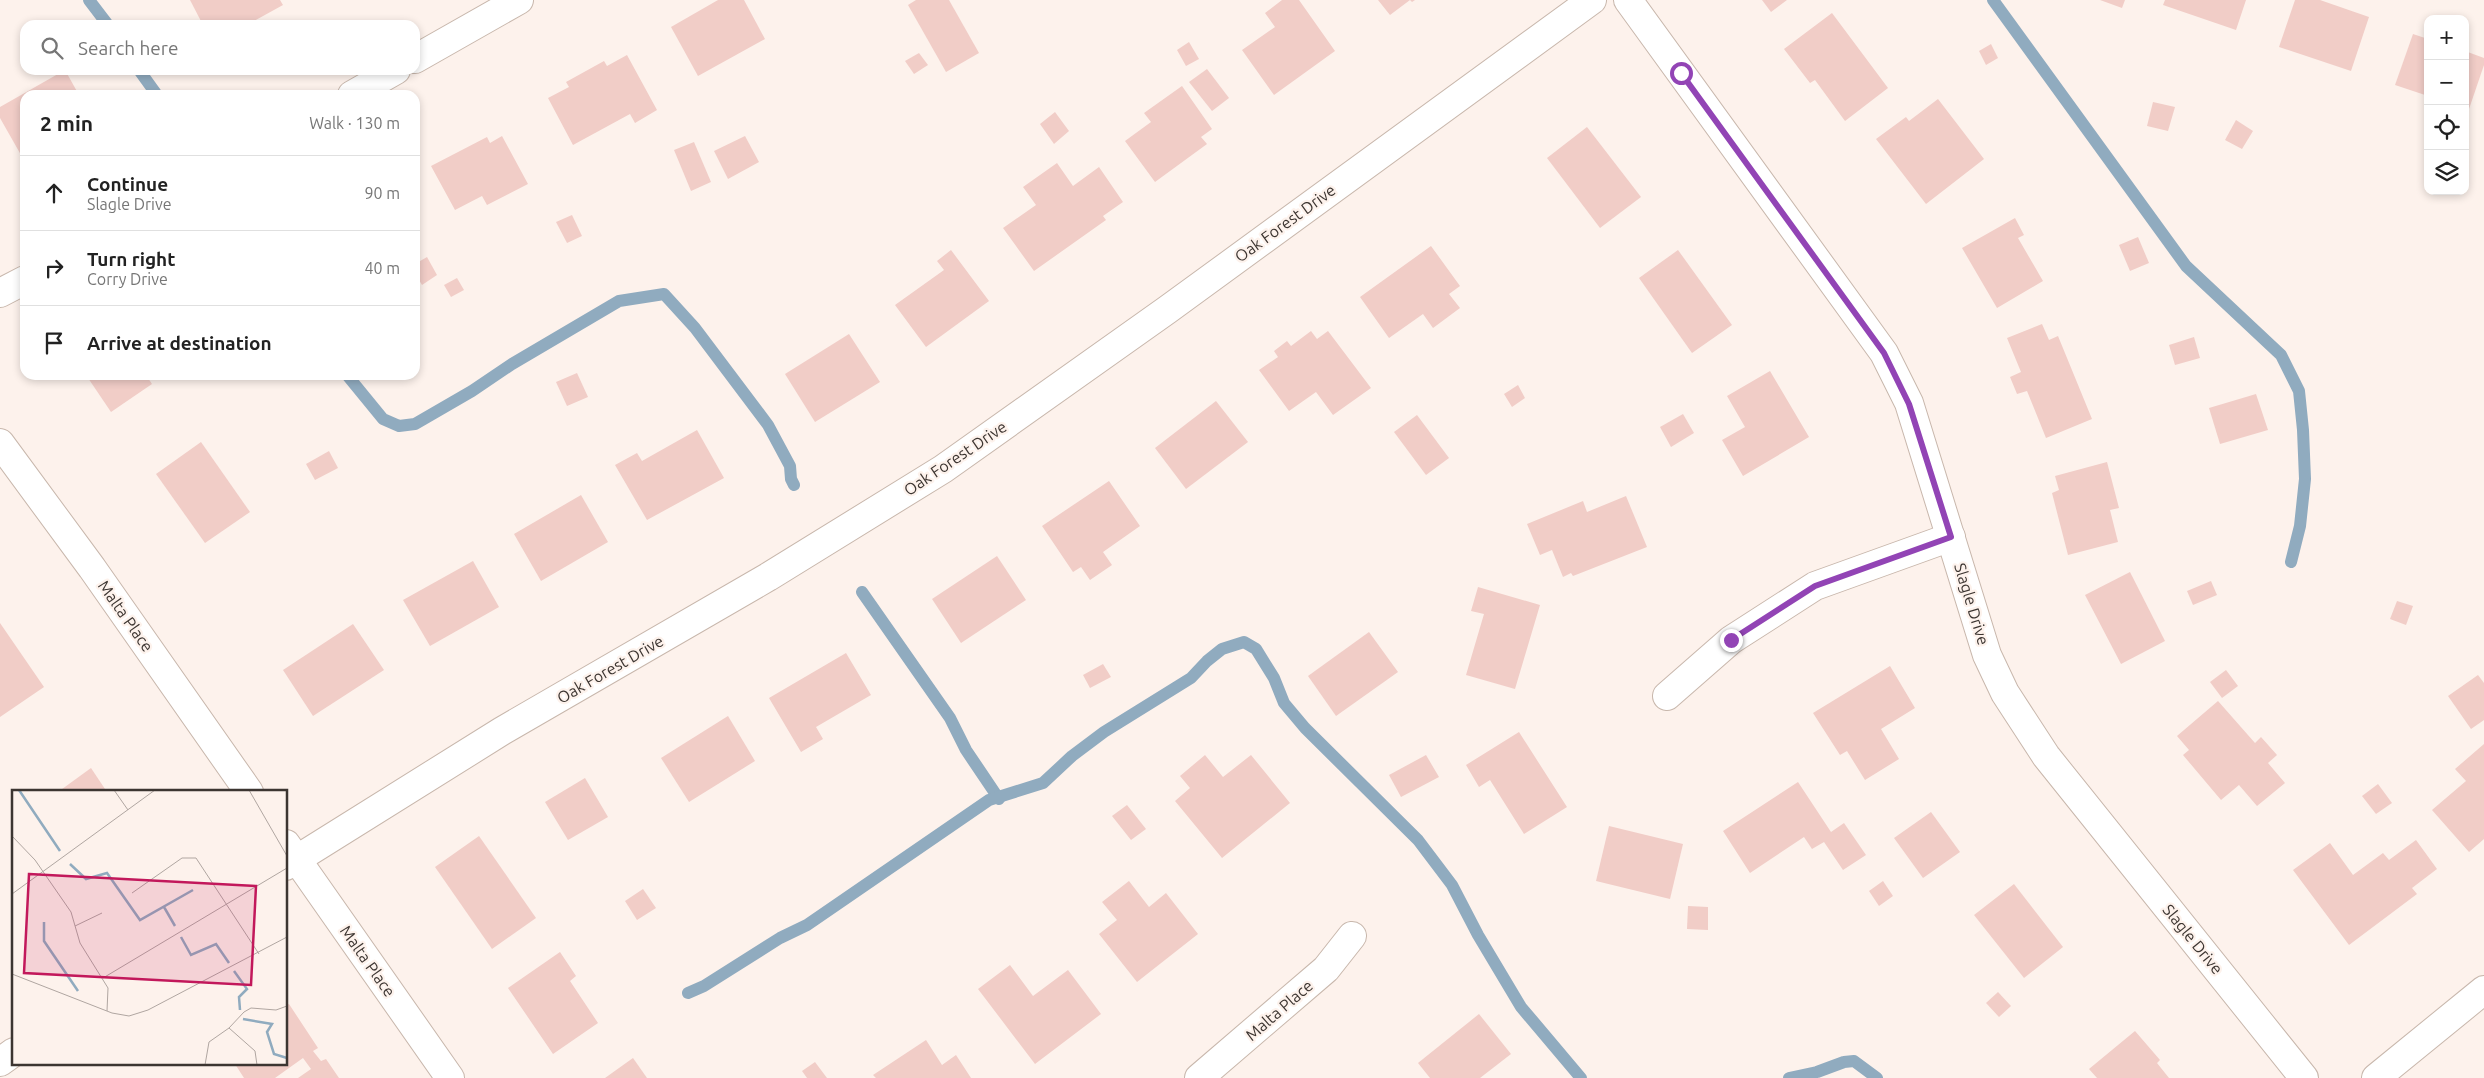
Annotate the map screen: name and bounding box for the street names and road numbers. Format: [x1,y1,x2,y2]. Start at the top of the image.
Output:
street label: Oak Forest Drive [1231,181,1339,265]
street label: Oak Forest Drive [900,417,1010,499]
street label: Slagle Drive [1951,561,1993,647]
street label: Malta Place [95,577,157,655]
street label: Oak Forest Drive [554,631,666,707]
street label: Slagle Drive [2159,900,2227,978]
street label: Malta Place [337,922,399,1000]
street label: Malta Place [1242,976,1316,1044]

